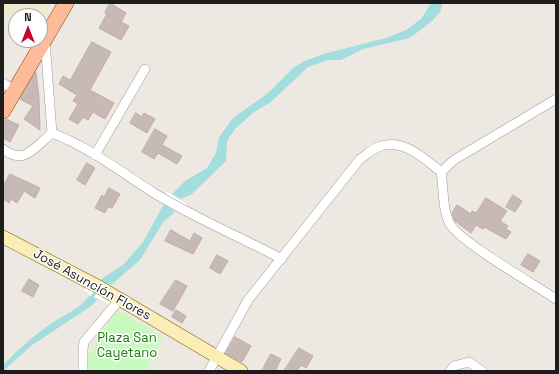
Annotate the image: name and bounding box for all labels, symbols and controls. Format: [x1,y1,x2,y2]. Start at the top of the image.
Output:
north arrow [8,8,48,48]
text: N [24,10,32,24]
street label: José Asunción Flores [30,246,154,324]
park label: Plaza San Cayetano [97,330,157,361]

